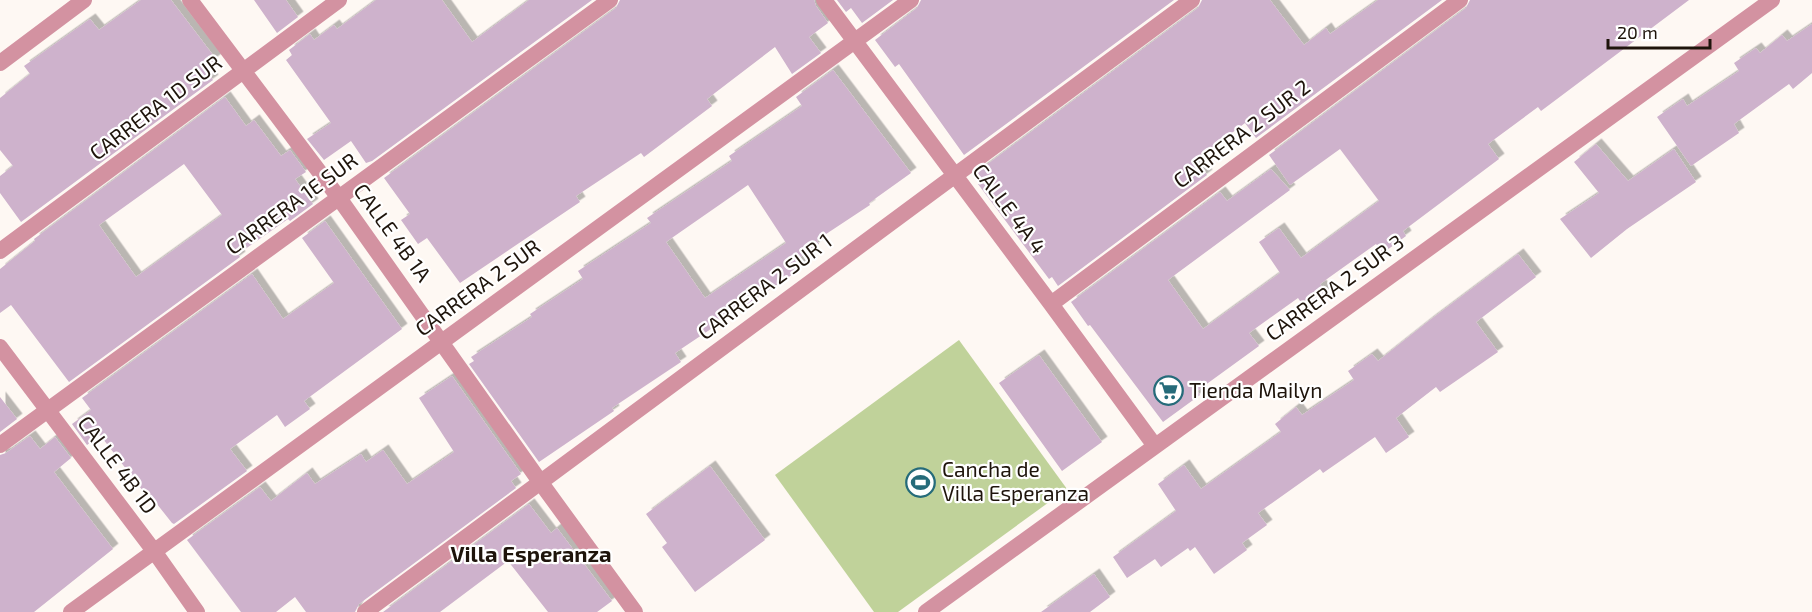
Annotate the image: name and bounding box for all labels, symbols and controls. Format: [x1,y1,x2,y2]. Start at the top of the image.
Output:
scale bar [1608,12,1710,50]
text: 20 m [1617,21,1658,43]
street label: CARRERA 1D SUR [84,49,226,165]
street label: CARRERA 2 SUR 2 [1168,73,1314,192]
street label: CARRERA 1E SUR [220,147,362,259]
street label: CALLE 4A 4 [968,158,1052,258]
street label: CALLE 4B 1A [349,178,437,286]
street label: CARRERA 2 SUR 1 [692,227,836,344]
street label: CARRERA 2 SUR 3 [1260,228,1408,345]
street label: CARRERA 2 SUR [410,233,544,340]
supermarket icon: Tienda Mailyn [1152,375,1184,407]
place label: Tienda Mailyn [1189,377,1322,402]
street label: CALLE 4B 1D [73,410,163,518]
place label: Cancha de Villa Esperanza [942,456,1089,505]
sports icon: Cancha de Villa Esperanza [905,466,937,498]
district label: Villa Esperanza [450,540,612,566]

